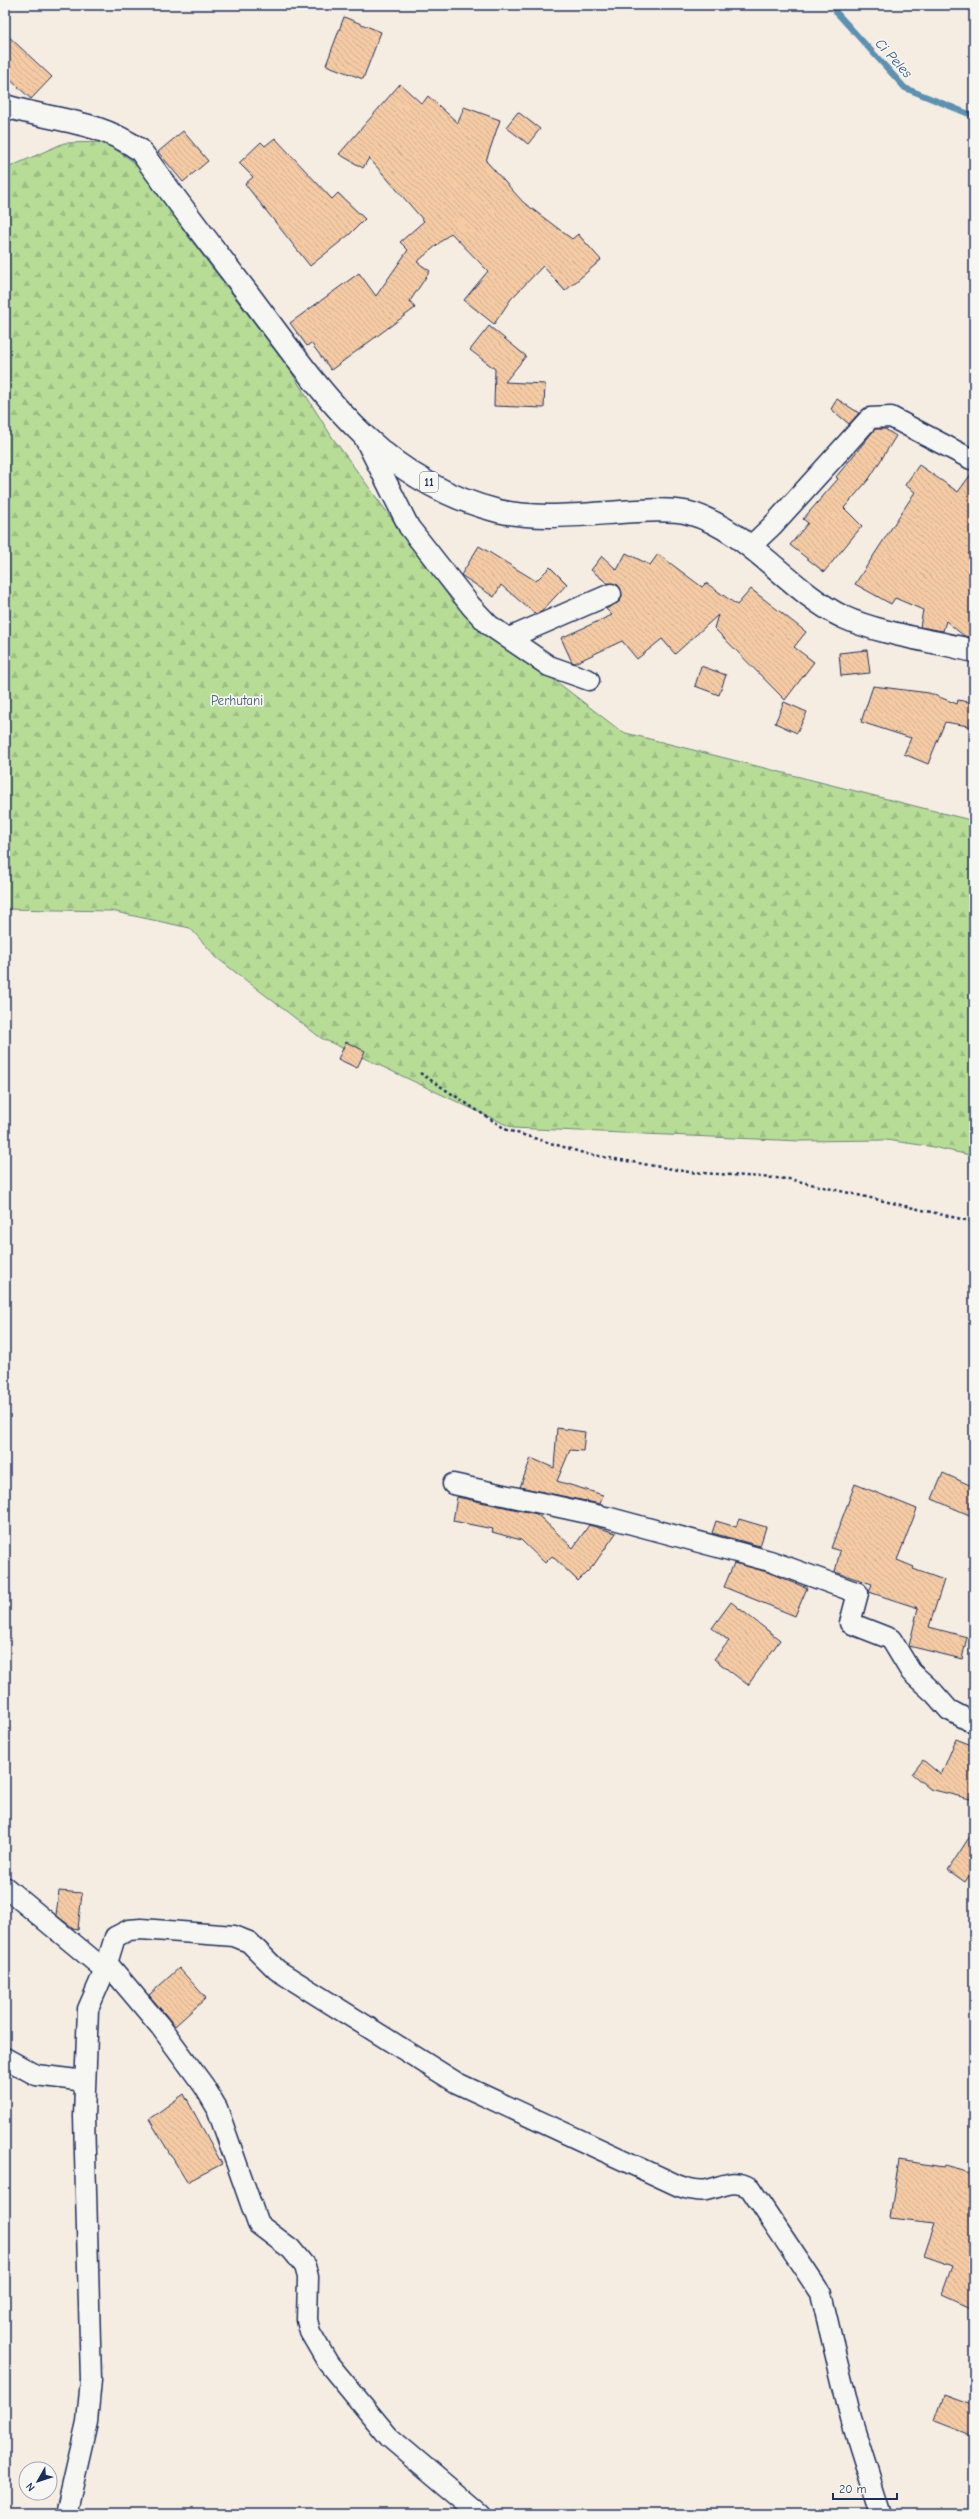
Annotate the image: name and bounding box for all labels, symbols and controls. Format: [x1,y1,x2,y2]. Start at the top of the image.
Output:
water label: Ci Peles [872,35,916,82]
road number: 11 [420,472,438,492]
park label: Perhutani [211,693,263,708]
north arrow [18,2461,58,2501]
scale bar [833,2475,897,2501]
text: N [23,2480,38,2494]
text: 20 m [839,2482,867,2496]

